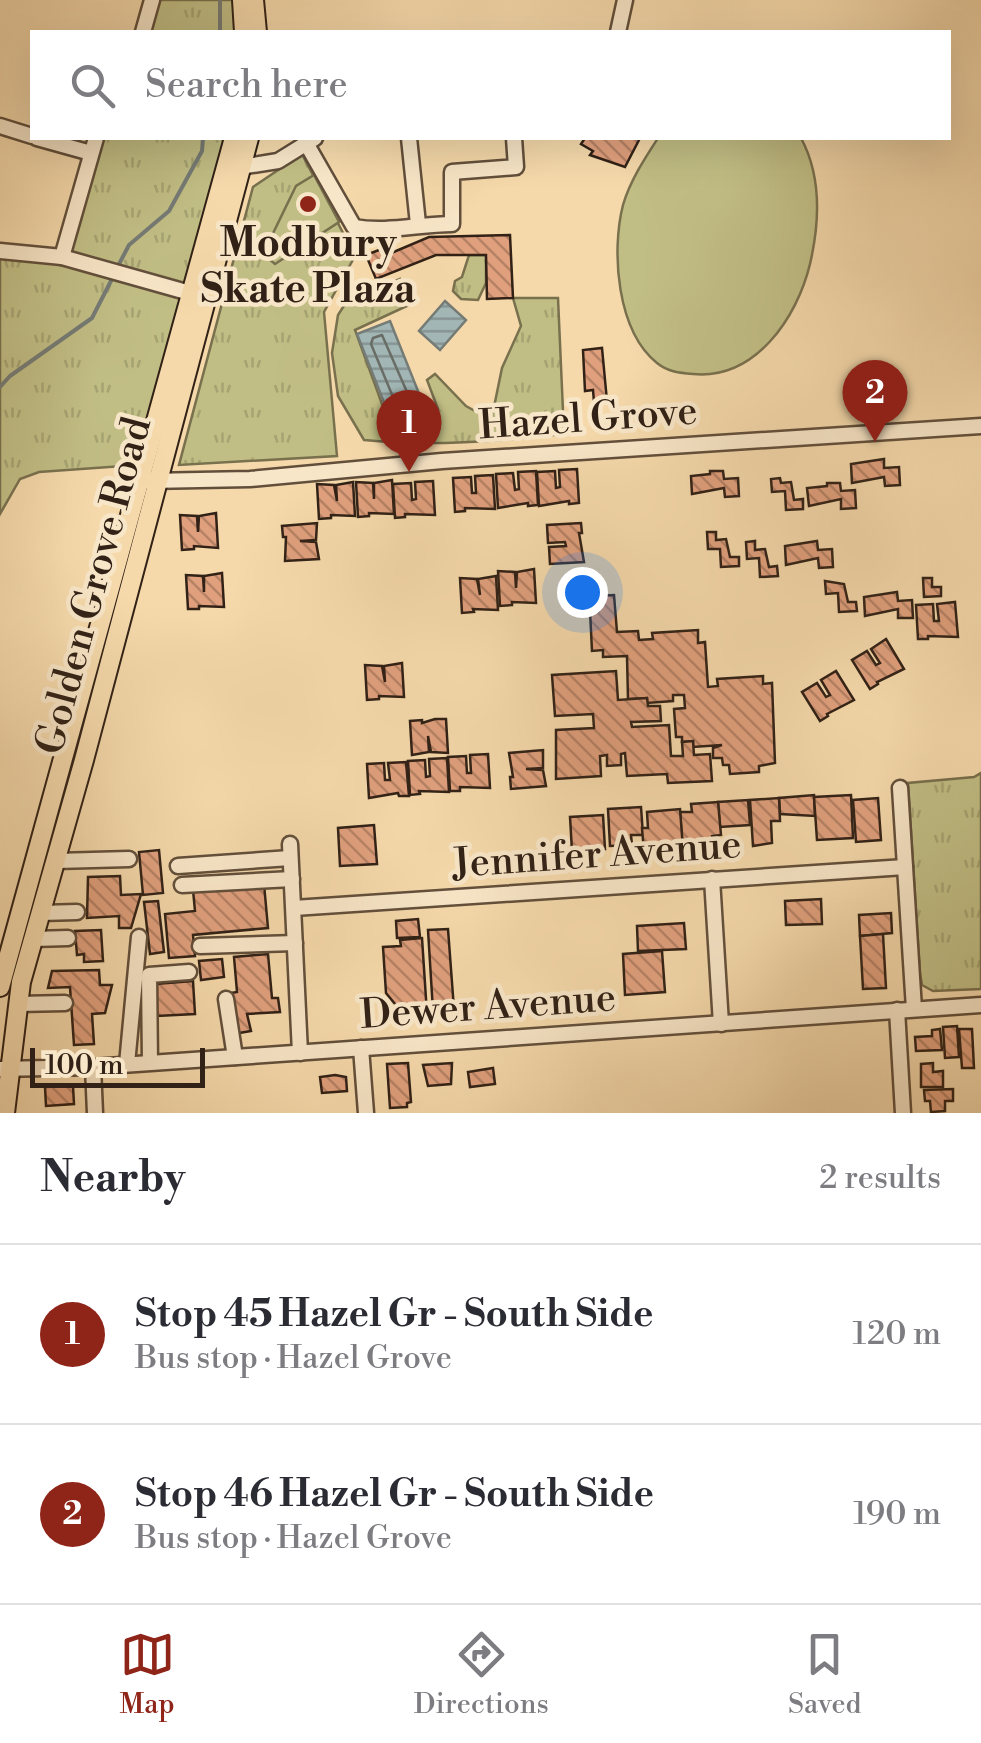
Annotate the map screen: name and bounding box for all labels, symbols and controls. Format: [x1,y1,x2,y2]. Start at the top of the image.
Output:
search box [30,30,951,140]
icon: search [65,58,120,113]
text: Search here [145,62,348,109]
marker: Modbury Skate Plaza [297,193,319,215]
place label: Modbury Skate Plaza [200,219,416,315]
pin: 2 [842,360,908,442]
street label: Hazel Grove [477,386,699,452]
pin: 1 [376,390,442,472]
street label: Golden Grove Road [25,412,163,760]
your location [557,567,608,618]
street label: Jennifer Avenue [449,820,743,890]
street label: Dewer Avenue [359,973,617,1041]
scale bar [30,1043,205,1088]
text: 100 m [45,1048,124,1083]
text: Nearby [40,1152,185,1205]
text: 2 results [819,1158,941,1198]
text: Stop 45 Hazel Gr - South Side [135,1291,654,1338]
text: 1 [65,1314,80,1354]
text: 120 m [852,1314,941,1354]
text: Bus stop · Hazel Grove [135,1338,452,1378]
text: Stop 46 Hazel Gr - South Side [135,1471,654,1518]
text: 2 [62,1494,83,1534]
text: 190 m [853,1494,941,1534]
text: Bus stop · Hazel Grove [135,1518,452,1558]
tab: Map [120,1627,175,1722]
tab: Directions [414,1627,549,1722]
tab: Saved [788,1627,861,1722]

